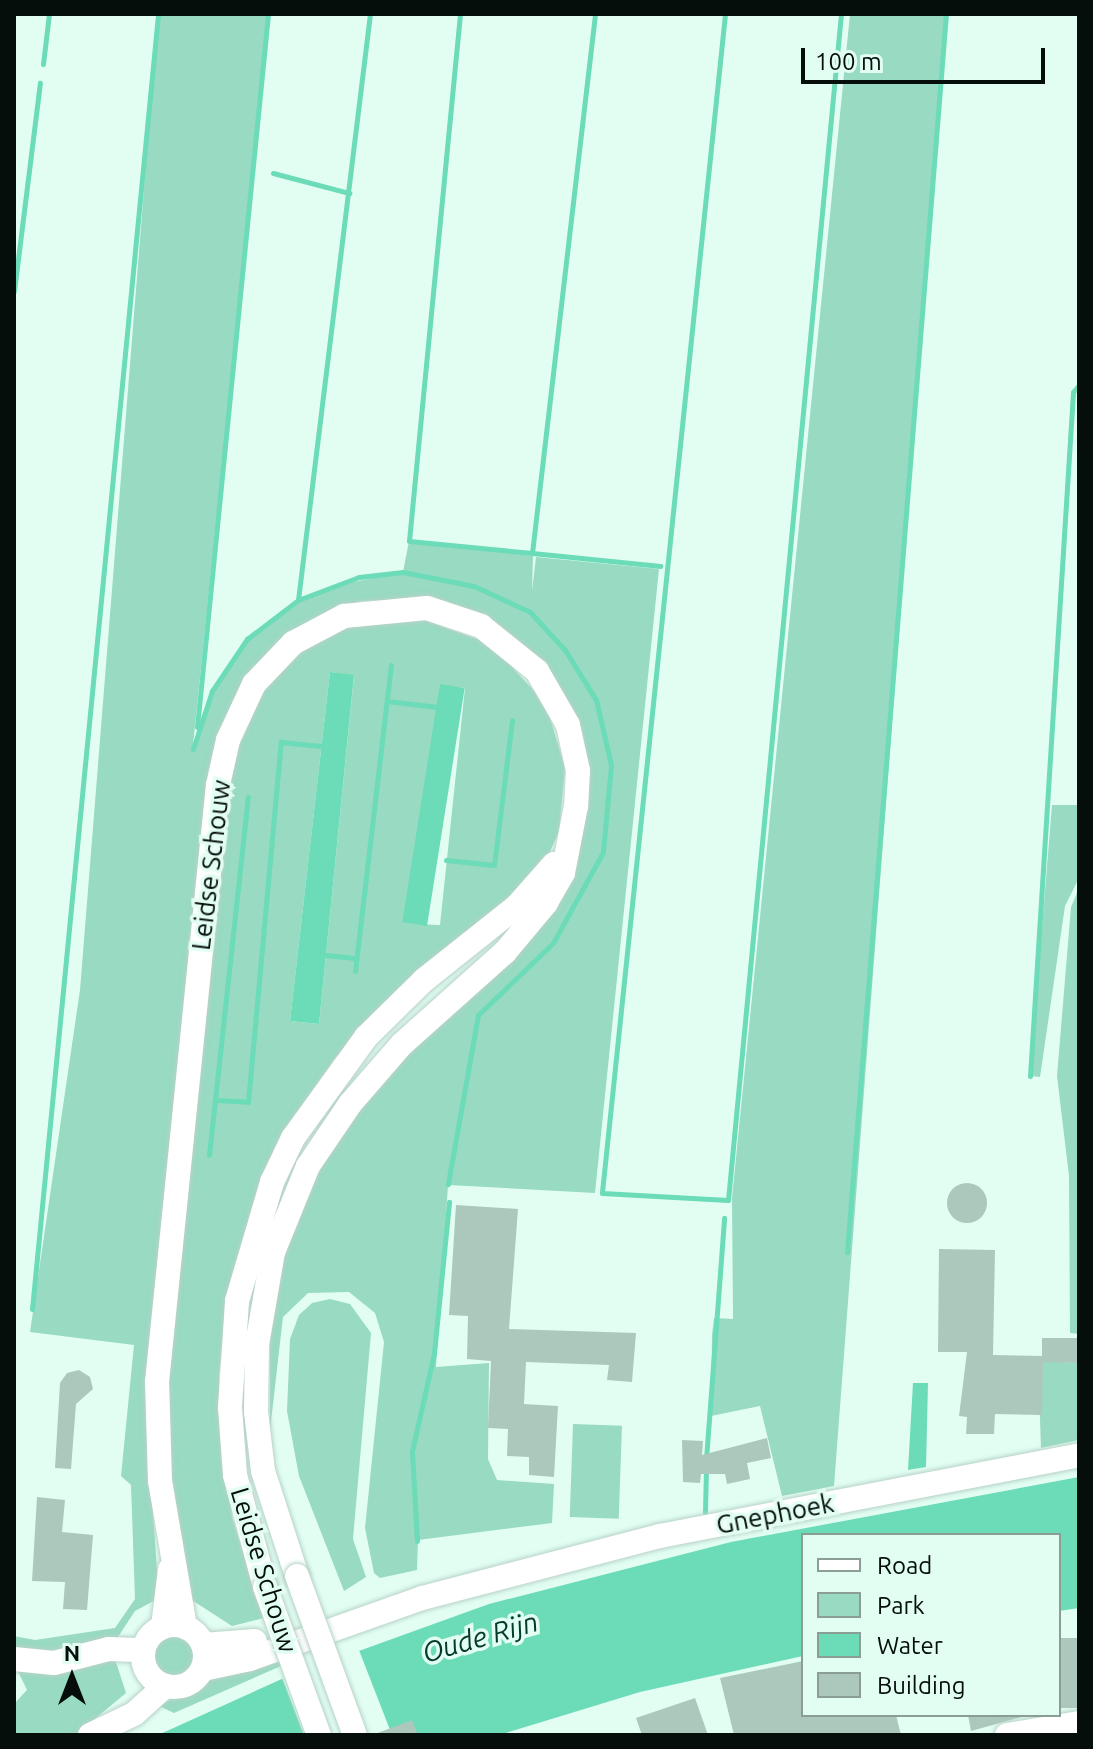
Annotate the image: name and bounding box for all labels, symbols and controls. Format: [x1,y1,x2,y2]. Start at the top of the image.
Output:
scale bar [805,32,1049,82]
text: 100 m [815,48,882,75]
street label: Leidse Schouw [185,778,237,952]
street label: Leidse Schouw [224,1483,304,1657]
street label: Gnephoek [714,1487,836,1541]
legend [801,1533,1061,1717]
text: Road [877,1552,932,1579]
text: Park [877,1592,925,1619]
water label: Oude Rijn [418,1604,542,1670]
text: Water [877,1632,943,1659]
north arrow [32,1637,112,1717]
text: N [64,1640,80,1665]
text: Building [877,1672,965,1699]

